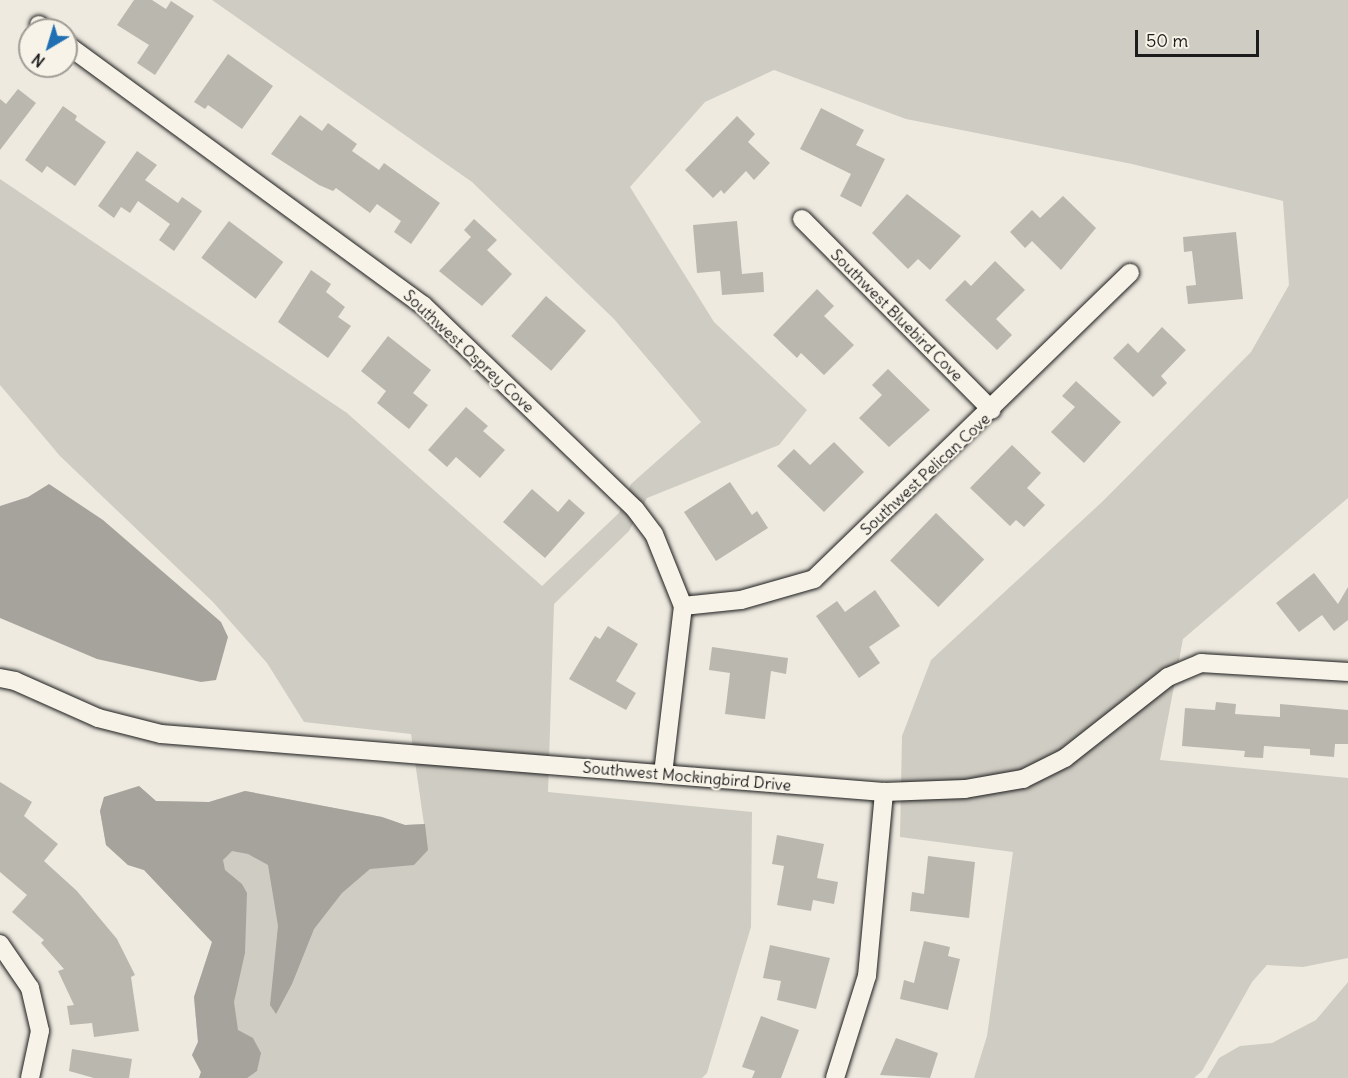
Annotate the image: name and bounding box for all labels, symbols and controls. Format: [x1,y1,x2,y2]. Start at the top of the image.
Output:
north arrow [18,18,78,78]
scale bar [1138,18,1262,56]
text: 50 m [1146,29,1188,52]
text: N [28,49,49,72]
street label: Southwest Bluebird Cove [827,245,967,385]
street label: Southwest Osprey Cove [400,285,538,417]
street label: Southwest Pelican Cove [856,409,994,539]
street label: Southwest Mockingbird Drive [582,757,792,795]

